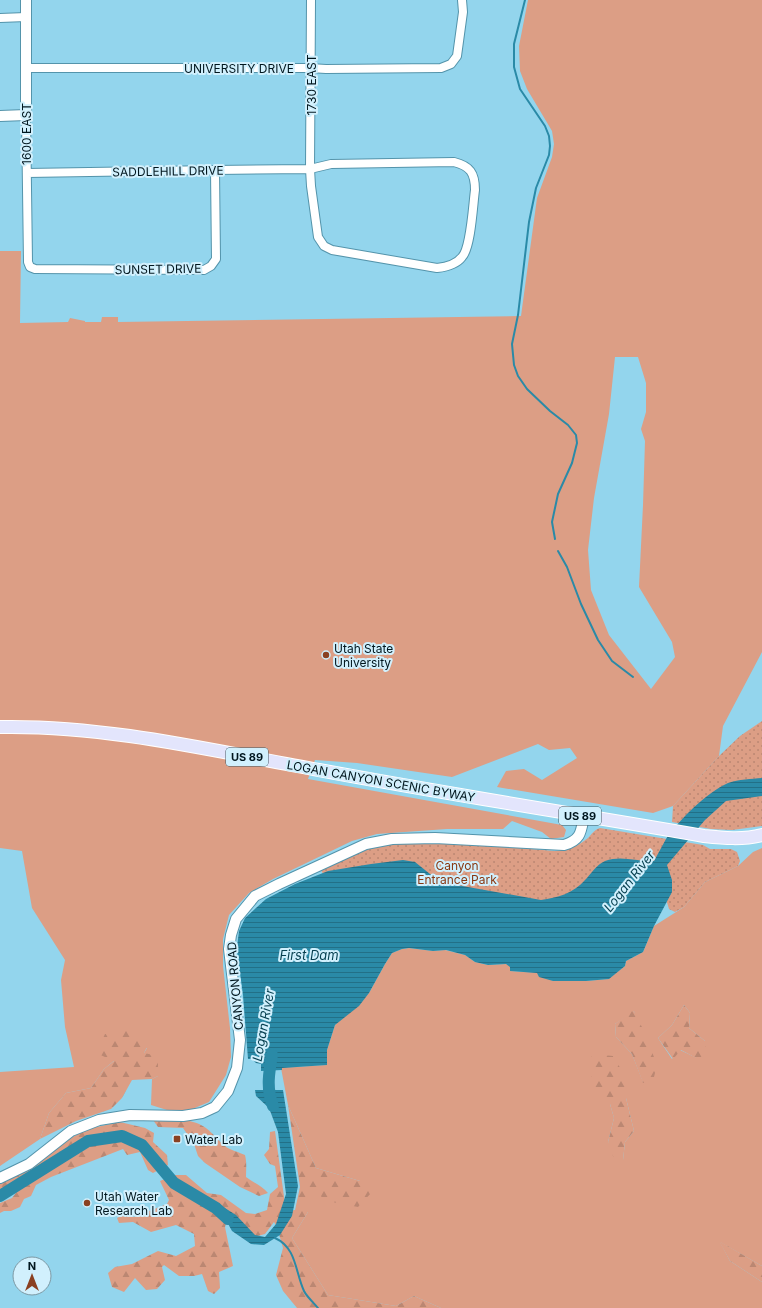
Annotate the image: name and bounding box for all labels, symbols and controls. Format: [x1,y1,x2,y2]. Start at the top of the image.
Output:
street label: 1730 EAST [304,54,319,115]
street label: UNIVERSITY DRIVE [184,61,294,76]
street label: 1600 EAST [19,103,34,165]
street label: SADDLEHILL DRIVE [112,163,224,179]
street label: SUNSET DRIVE [114,261,202,277]
place label: Utah State University [334,641,393,670]
marker: Utah State University [321,650,331,660]
road number: US 89 [226,748,268,766]
street label: LOGAN CANYON SCENIC BYWAY [286,757,476,805]
road number: US 89 [559,807,601,825]
water label: Logan River [600,846,659,915]
park label: Canyon Entrance Park [417,858,497,887]
street label: CANYON ROAD [224,941,246,1031]
water label: First Dam [279,947,339,963]
water label: Logan River [249,986,277,1063]
place label: Water Lab [185,1132,243,1147]
marker: Water Lab [172,1134,182,1144]
place label: Utah Water Research Lab [95,1189,172,1218]
marker: Utah Water Research Lab [82,1198,92,1208]
north arrow [12,1256,52,1296]
text: N [28,1259,36,1273]

